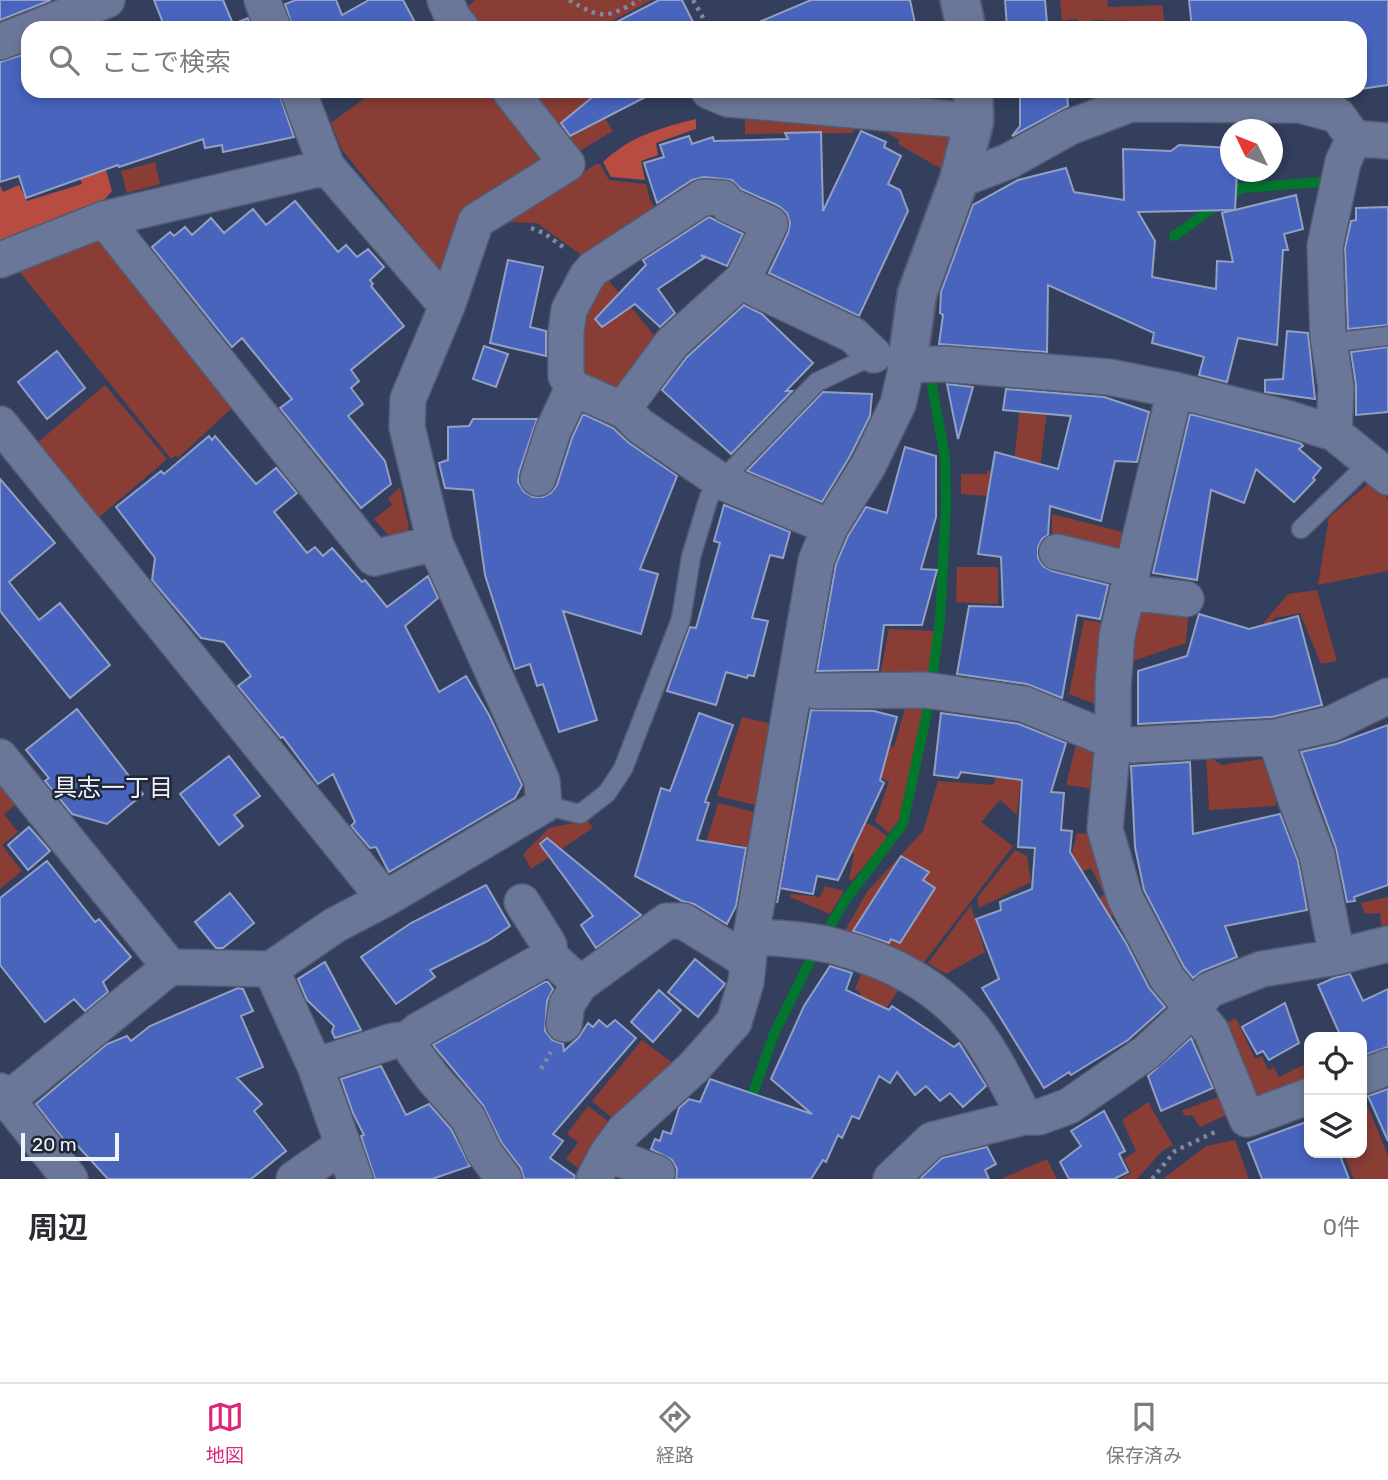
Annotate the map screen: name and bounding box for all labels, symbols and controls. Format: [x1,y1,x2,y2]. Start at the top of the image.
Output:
search box [21,21,1367,98]
icon: search [45,41,83,79]
text: ここで検索 [101,47,231,78]
north arrow [1220,119,1283,182]
district label: 具志一丁目 [53,774,173,802]
map controls [1304,1032,1367,1158]
button: locate [1304,1032,1367,1095]
button: layers [1304,1095,1367,1158]
scale bar [21,1130,119,1162]
text: 20 m [32,1133,77,1156]
text: 周辺 [28,1210,88,1246]
text: 0件 [1322,1213,1360,1241]
tab: 地図 [206,1398,244,1467]
tab: 経路 [656,1398,694,1467]
tab: 保存済み [1106,1398,1182,1467]

